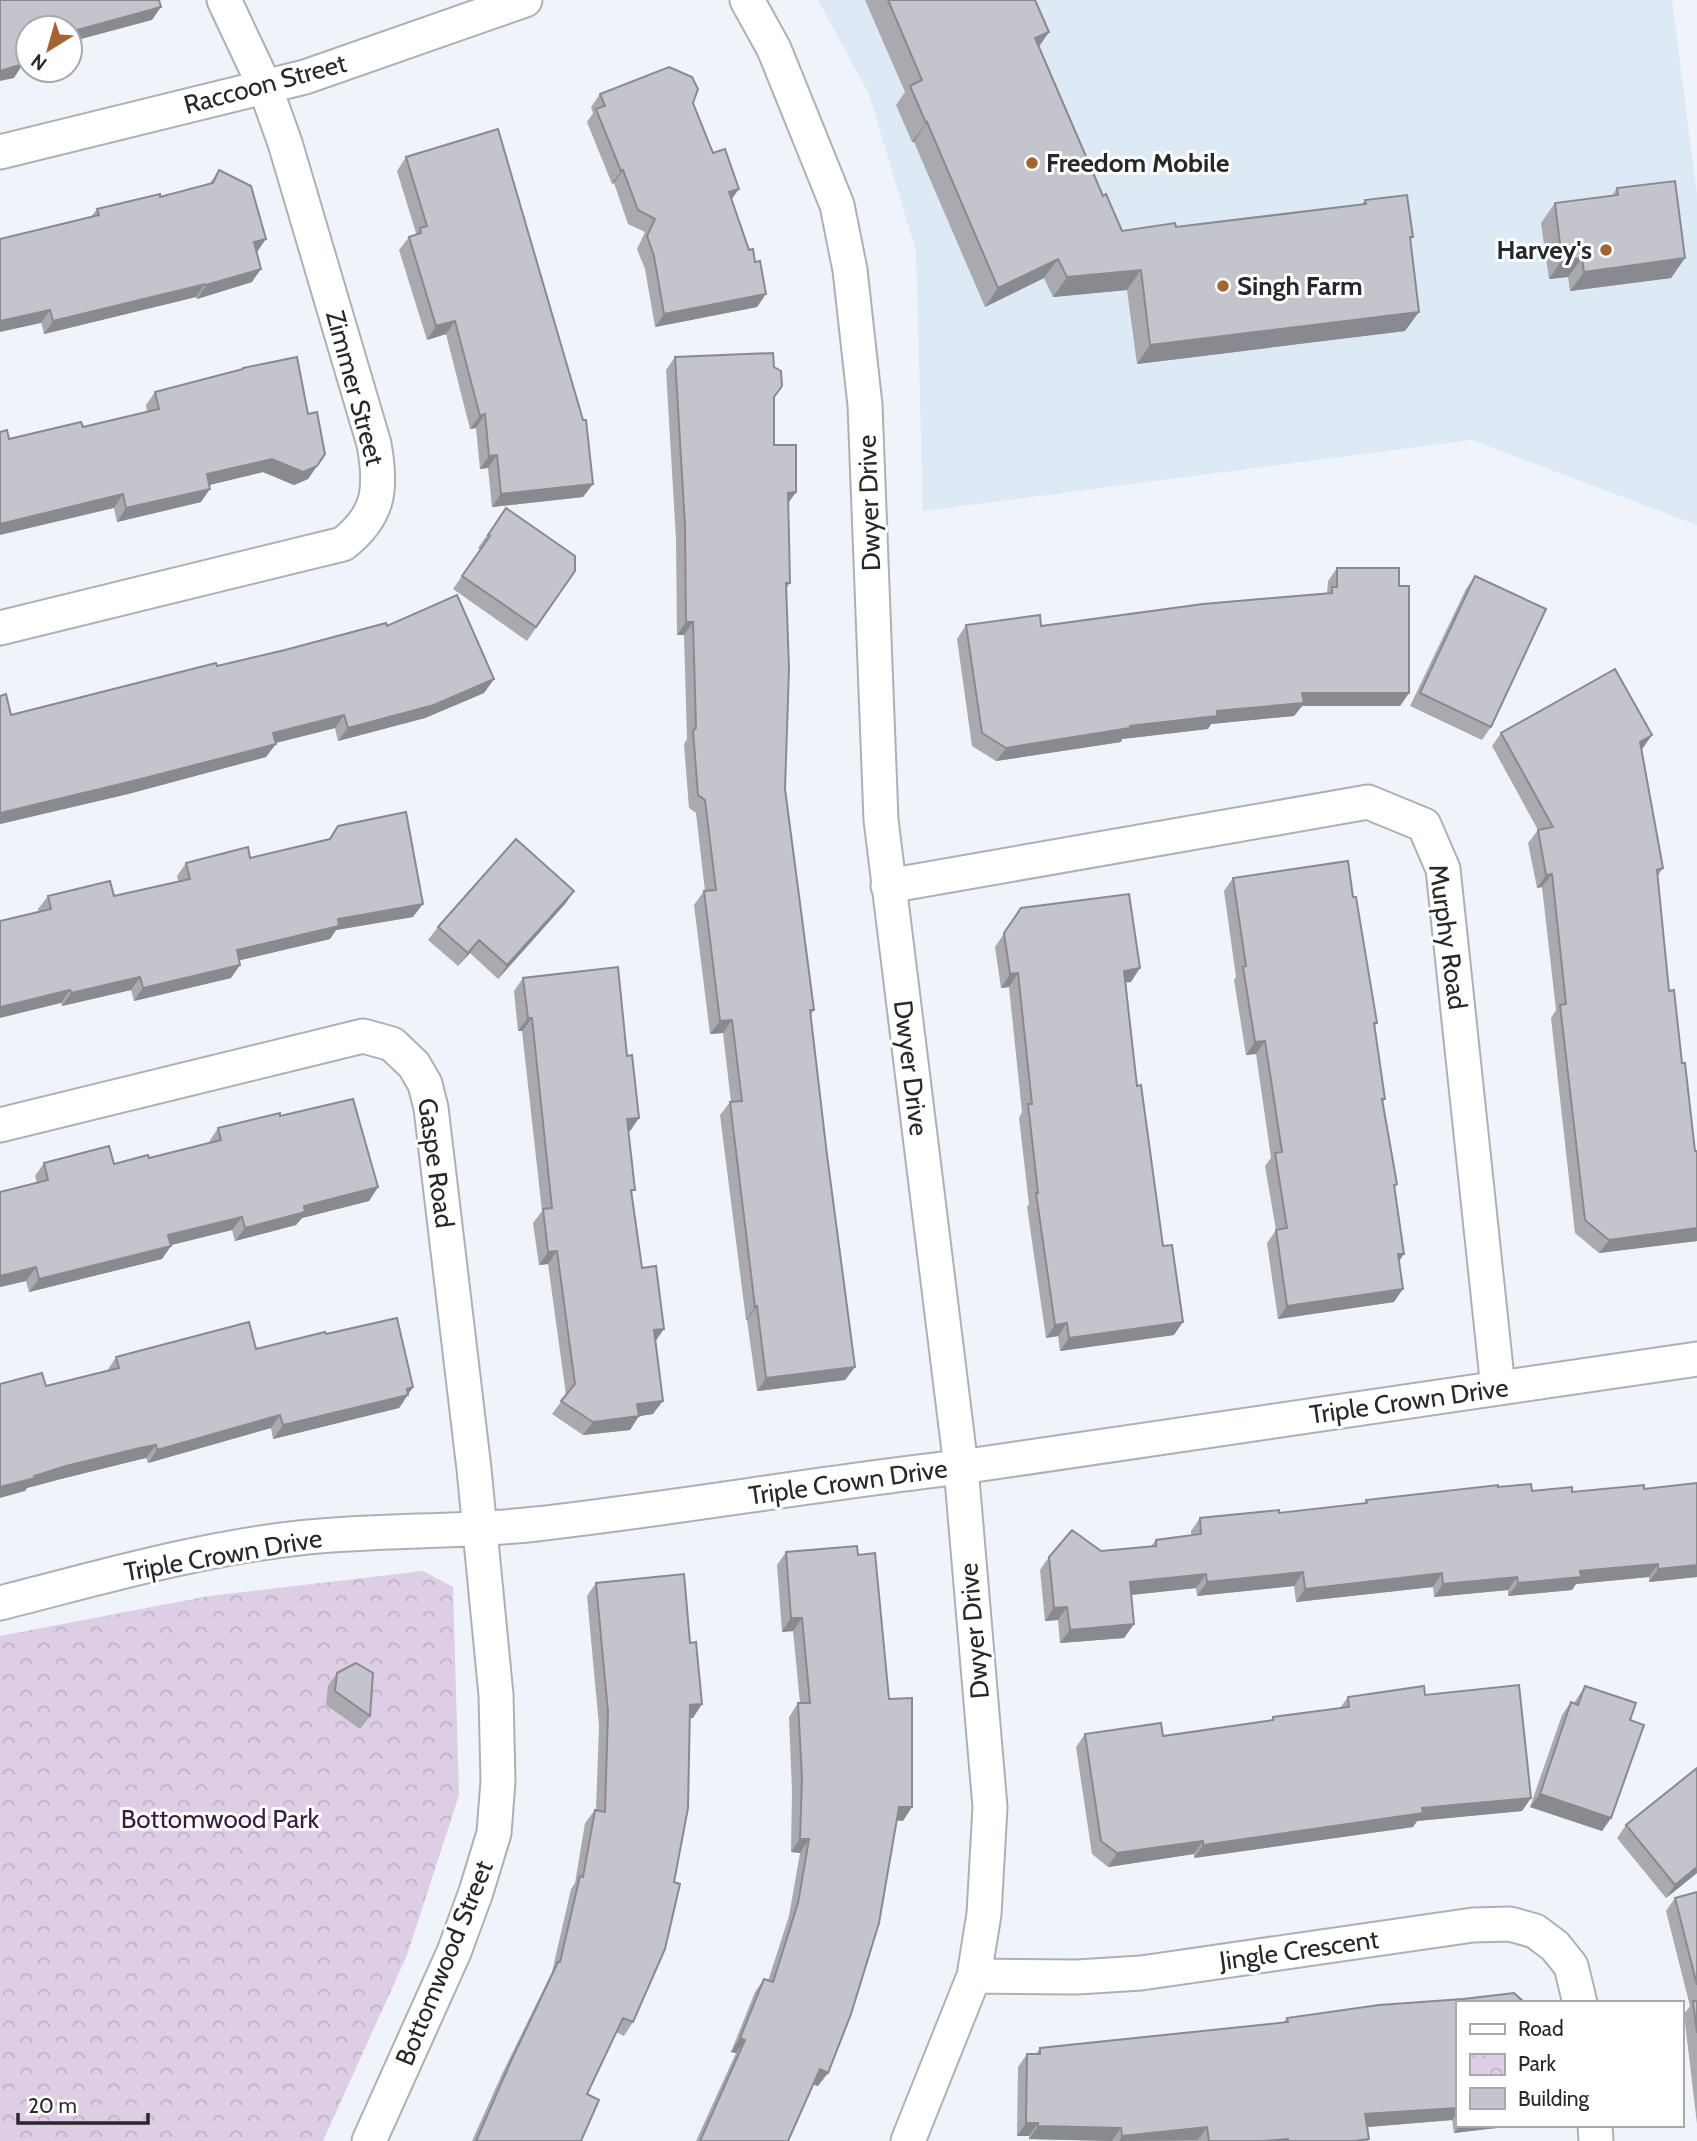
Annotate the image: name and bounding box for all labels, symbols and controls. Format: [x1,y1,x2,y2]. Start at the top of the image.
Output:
north arrow [14,14,84,84]
street label: Raccoon Street [180,47,350,121]
text: N [27,49,51,75]
place label: Freedom Mobile [1046,147,1229,179]
marker: Freedom Mobile [1024,155,1040,171]
place label: Harvey's [1496,234,1592,266]
marker: Harvey's [1598,242,1614,258]
place label: Singh Farm [1237,270,1362,302]
marker: Singh Farm [1215,278,1231,294]
street label: Zimmer Street [319,307,391,469]
street label: Dwyer Drive [851,434,887,572]
street label: Murphy Road [1422,862,1474,1012]
street label: Dwyer Drive [887,998,935,1138]
street label: Gaspe Road [411,1096,461,1230]
street label: Triple Crown Drive [1308,1371,1510,1431]
street label: Triple Crown Drive [747,1452,949,1512]
street label: Triple Crown Drive [122,1522,324,1588]
street label: Dwyer Drive [952,1562,996,1700]
park label: Bottomwood Park [121,1803,320,1835]
street label: Bottomwood Street [388,1856,500,2070]
street label: Jingle Crescent [1216,1923,1381,1977]
legend [1456,2001,1683,2127]
text: Road [1518,2016,1564,2041]
text: Park [1518,2051,1556,2076]
scale bar [18,2082,147,2126]
text: Building [1518,2086,1590,2111]
text: 20 m [28,2093,77,2118]

